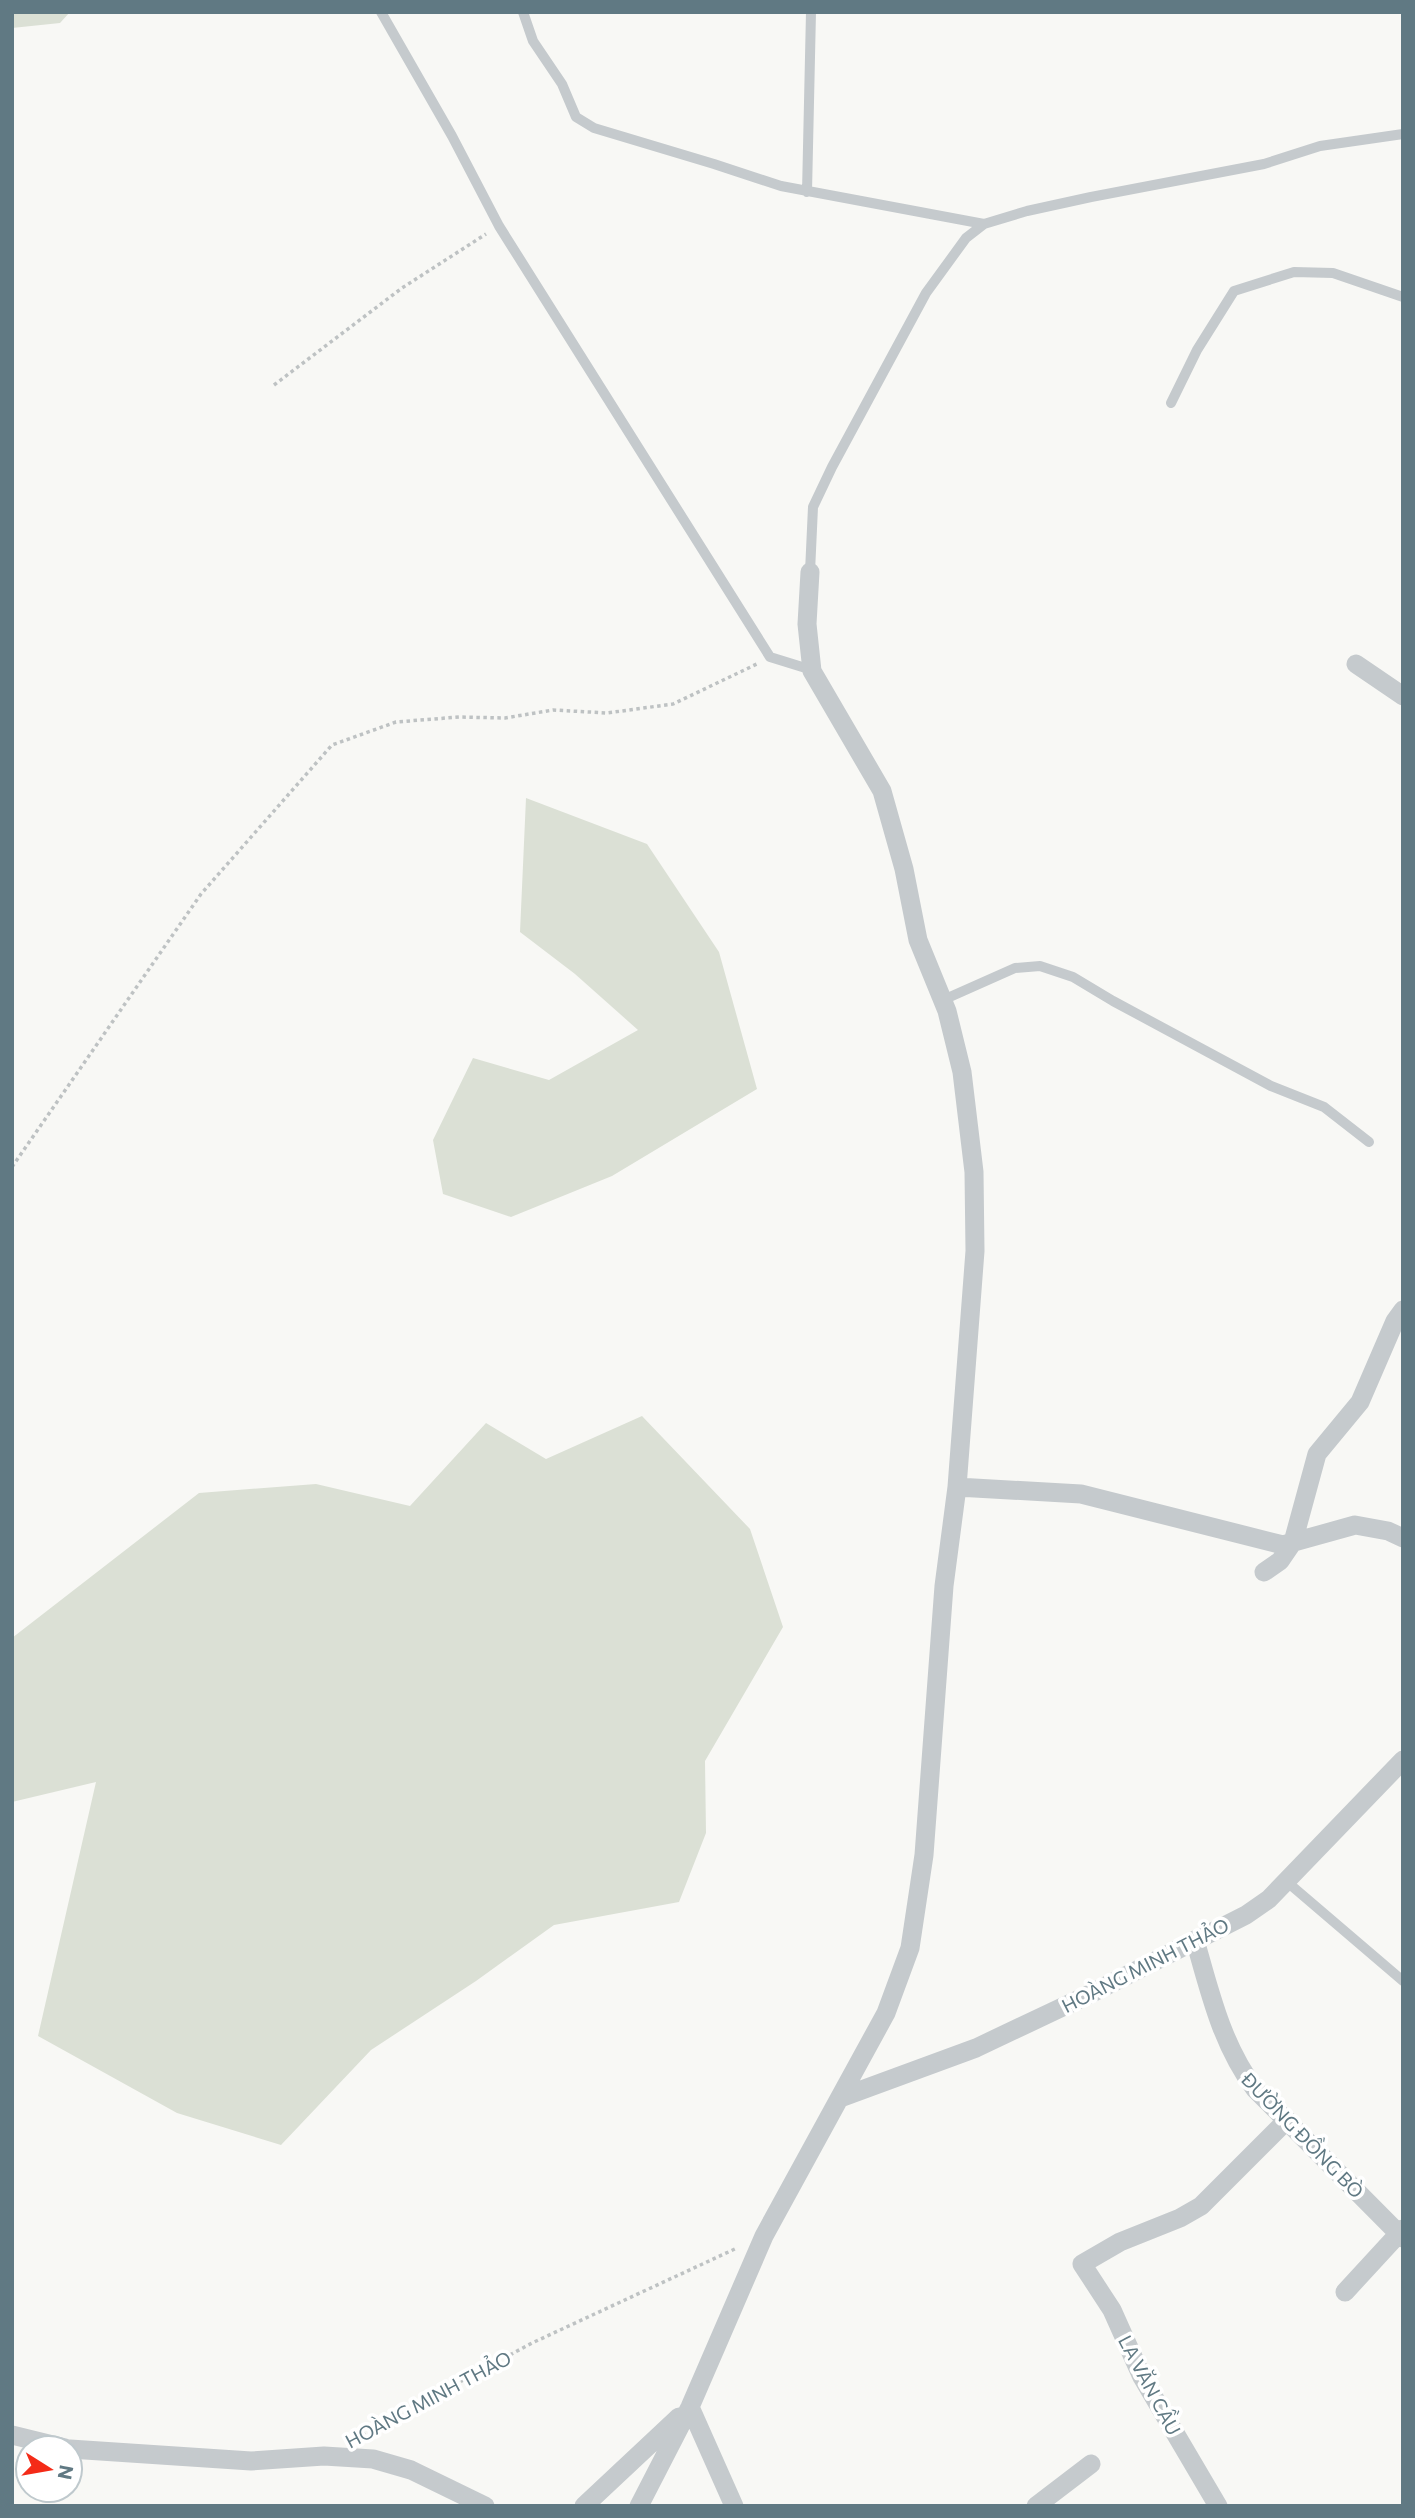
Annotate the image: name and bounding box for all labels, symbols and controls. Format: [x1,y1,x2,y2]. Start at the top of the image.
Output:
street label: HOÀNG MINH THẢO [1057,1912,1232,2017]
street label: ĐƯỜNG ĐỒNG BÒ [1237,2065,1371,2203]
street label: LA VĂN CẦU [1114,2330,1189,2439]
street label: HOÀNG MINH THẢO [341,2345,515,2452]
north arrow [14,2434,84,2504]
text: N [54,2463,79,2482]

